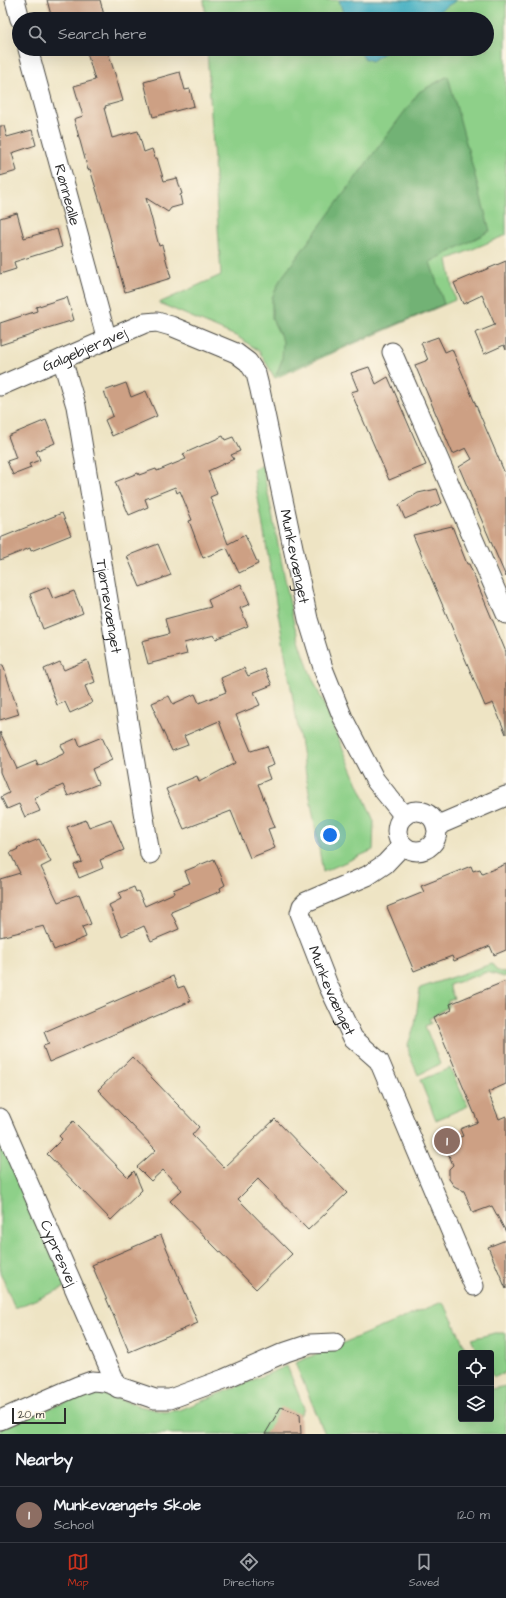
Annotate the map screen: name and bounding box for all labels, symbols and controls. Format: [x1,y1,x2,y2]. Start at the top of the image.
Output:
search box [12,12,494,56]
icon: search [26,23,48,45]
text: Search here [58,24,147,45]
street label: Rønnealle [49,162,86,228]
street label: Galgebjergvej [39,322,130,377]
street label: Munkevænget [275,507,315,606]
street label: Tjørnevænget [91,557,127,655]
your location [320,825,340,845]
street label: Munkevænget [303,943,361,1039]
pin: 1 [434,1126,460,1156]
street label: Cypresvej [35,1217,83,1289]
map controls [458,1350,494,1422]
button: locate [458,1350,494,1386]
button: layers [458,1386,494,1422]
scale bar [12,1406,66,1425]
text: 20 m [18,1407,44,1422]
text: Nearby [16,1448,73,1472]
text: Munkevængets Skole [54,1495,201,1516]
text: 1 [28,1506,30,1524]
text: 120 m [457,1506,490,1524]
text: School [54,1516,94,1534]
tab: Map [67,1551,89,1590]
tab: Directions [223,1551,275,1590]
tab: Saved [409,1551,439,1590]

